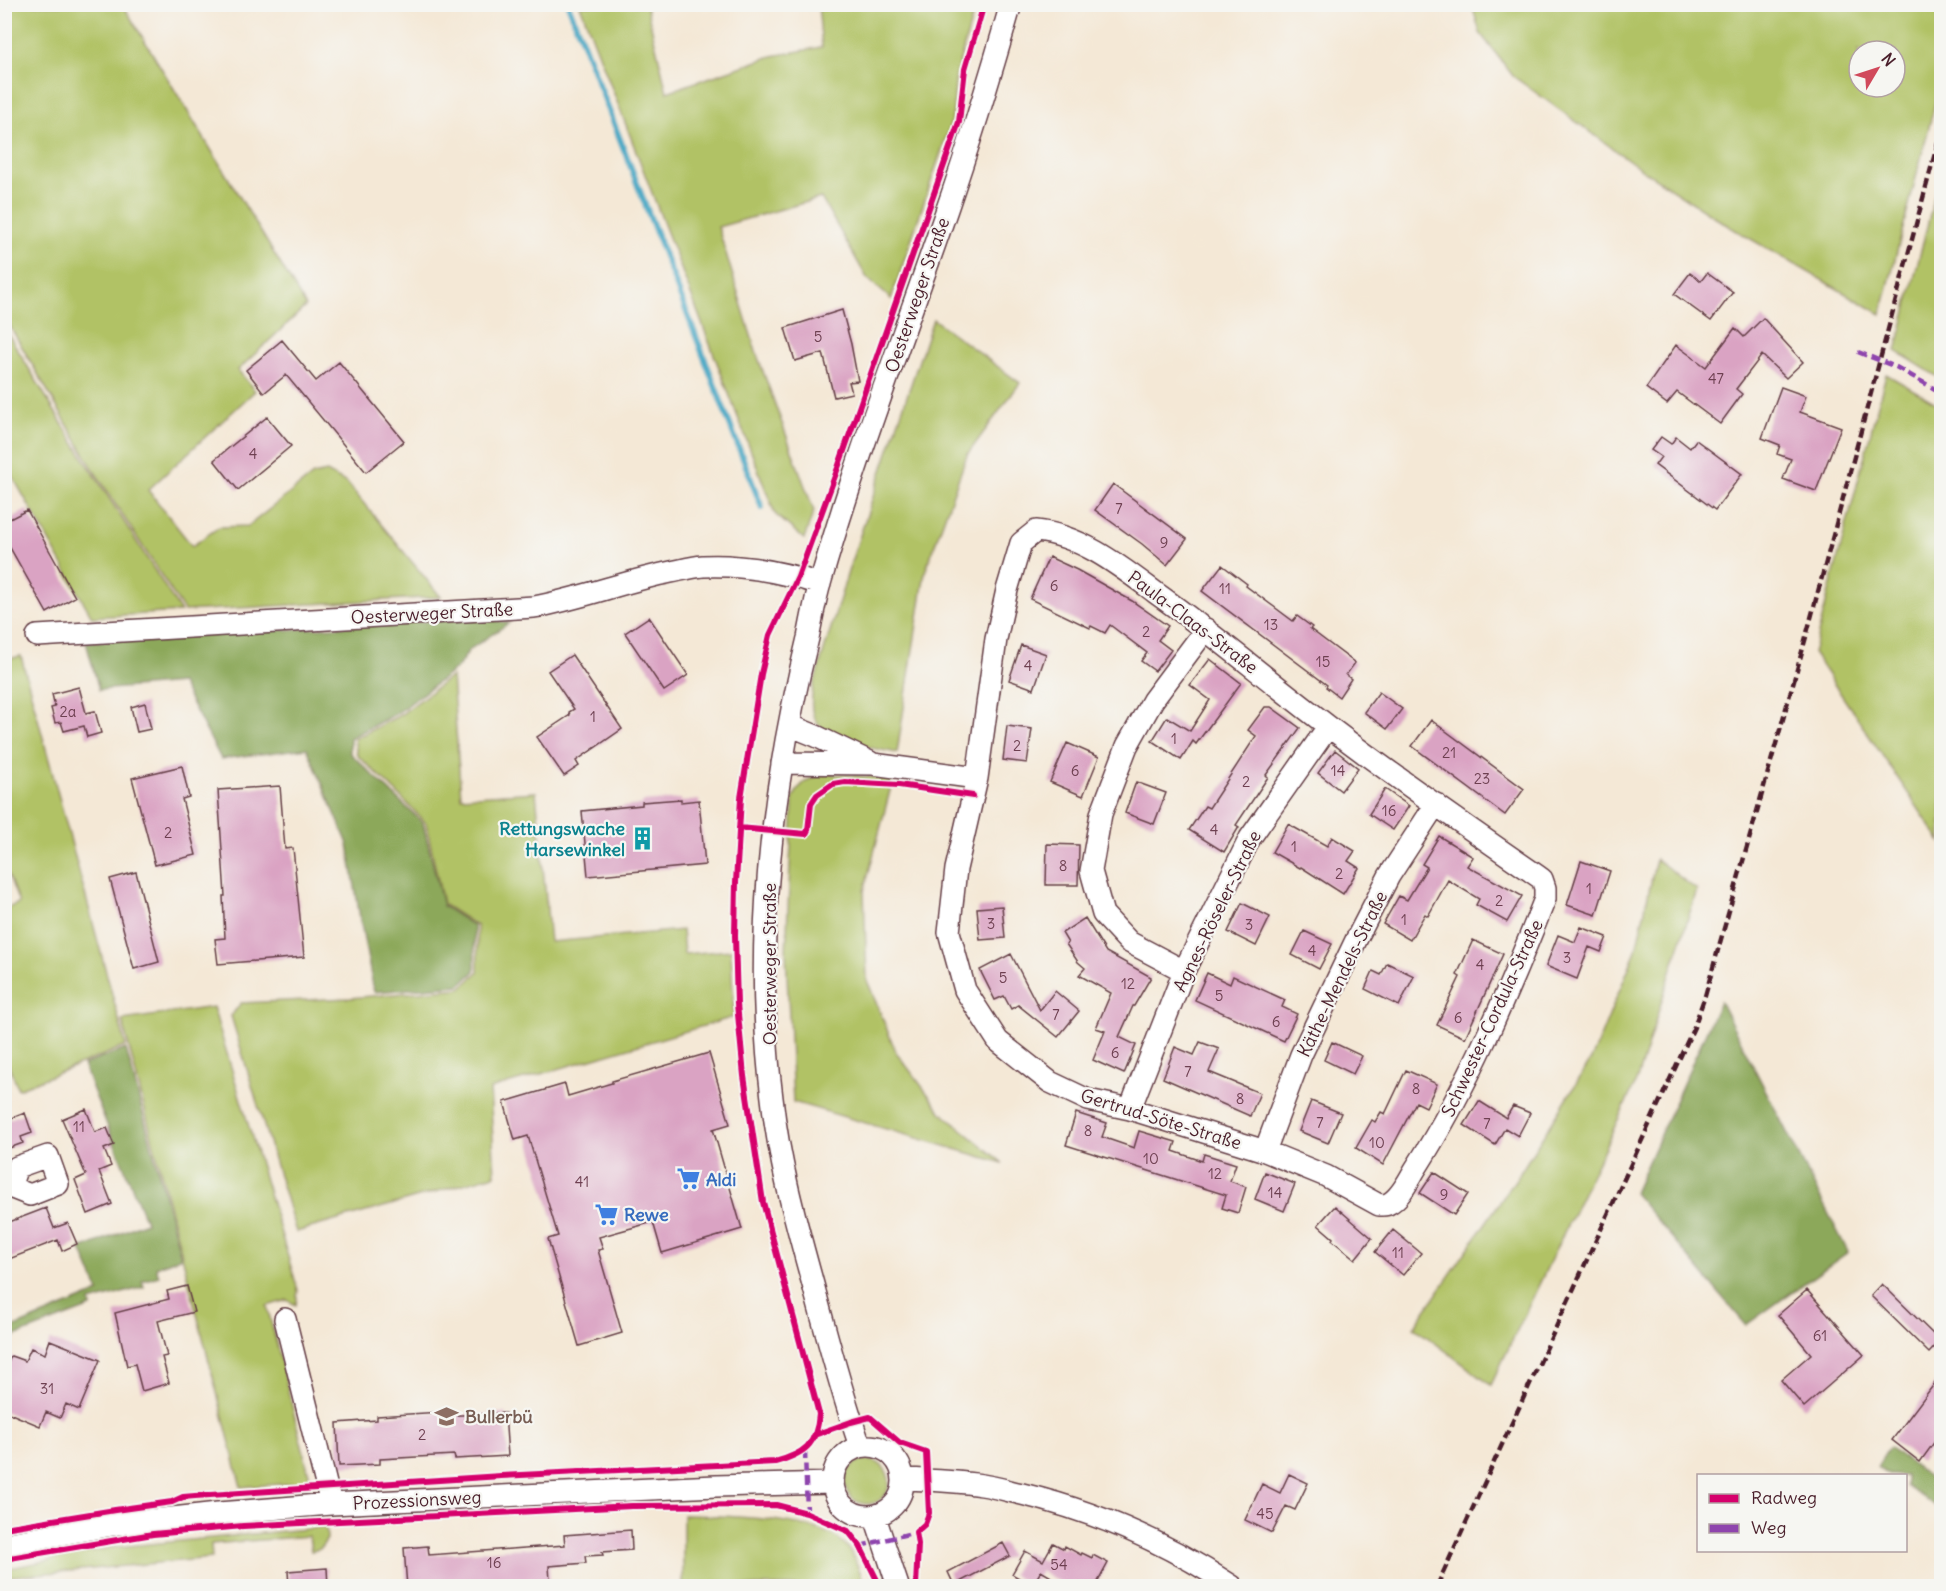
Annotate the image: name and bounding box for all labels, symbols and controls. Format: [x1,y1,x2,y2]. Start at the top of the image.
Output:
north arrow [1847,39,1907,99]
text: N [1877,49,1900,70]
street label: Oesterweger Straße [880,214,954,376]
house number: 5 [814,327,822,346]
house number: 47 [1708,369,1724,388]
house number: 4 [249,444,258,463]
house number: 7 [1115,499,1123,518]
house number: 9 [1160,533,1168,552]
street label: Paula-Claas-Straße [1123,566,1263,678]
house number: 6 [1050,576,1058,595]
house number: 11 [1219,579,1231,598]
street label: Oesterweger Straße [350,597,514,629]
house number: 13 [1264,615,1278,634]
house number: 2 [1142,622,1150,641]
house number: 15 [1316,652,1330,671]
house number: 4 [1024,656,1033,675]
house number: 2a [60,702,77,721]
house number: 1 [590,707,596,726]
house number: 1 [1171,729,1177,748]
house number: 2 [1013,736,1021,755]
house number: 21 [1442,743,1456,762]
house number: 6 [1071,761,1079,780]
house number: 14 [1331,761,1346,780]
house number: 23 [1474,769,1490,788]
house number: 2 [1242,772,1250,791]
house number: 16 [1382,801,1396,820]
place label: Rettungswache Harsewinkel [499,817,625,861]
house number: 4 [1210,820,1219,839]
house number: 2 [164,823,172,842]
building icon: Rettungswache Harsewinkel [630,825,656,851]
street label: Agnes-Röseler-Straße [1168,827,1266,995]
house number: 1 [1291,837,1297,856]
house number: 8 [1059,856,1067,875]
house number: 2 [1335,864,1343,883]
house number: 1 [1586,879,1592,898]
street label: Oesterweger Straße [758,883,781,1045]
street label: Käthe-Mendels-Straße [1292,887,1392,1061]
house number: 2 [1495,891,1503,910]
house number: 1 [1401,910,1407,929]
house number: 3 [987,914,995,933]
house number: 3 [1245,915,1253,934]
street label: Schwester-Cordula-Straße [1436,916,1548,1120]
house number: 4 [1308,941,1317,960]
house number: 3 [1563,948,1571,967]
house number: 4 [1476,955,1485,974]
house number: 5 [999,968,1007,987]
house number: 12 [1121,974,1135,993]
house number: 5 [1215,986,1223,1005]
house number: 7 [1052,1005,1060,1024]
house number: 6 [1454,1008,1462,1027]
house number: 6 [1272,1012,1280,1031]
house number: 6 [1111,1043,1119,1062]
house number: 7 [1184,1062,1192,1081]
house number: 8 [1412,1079,1420,1098]
street label: Gertrud-Söte-Straße [1078,1084,1244,1154]
house number: 8 [1236,1089,1244,1108]
house number: 7 [1316,1113,1324,1132]
house number: 7 [1483,1114,1491,1133]
house number: 11 [73,1117,85,1136]
house number: 8 [1084,1121,1092,1140]
house number: 10 [1369,1133,1385,1152]
house number: 10 [1143,1149,1159,1168]
house number: 12 [1208,1164,1222,1183]
supermarket icon: Aldi [675,1166,701,1192]
place label: Aldi [706,1168,736,1191]
house number: 41 [575,1172,589,1191]
house number: 14 [1268,1183,1283,1202]
house number: 9 [1440,1185,1448,1204]
supermarket icon: Rewe [593,1201,619,1227]
place label: Rewe [624,1203,669,1226]
house number: 11 [1392,1243,1404,1262]
house number: 61 [1813,1326,1827,1345]
house number: 31 [40,1379,54,1398]
school or university icon: Bullerbü [434,1403,460,1429]
place label: Bullerbü [465,1405,533,1428]
house number: 2 [418,1425,426,1444]
legend [1697,1474,1907,1552]
street label: Prozessionsweg [352,1485,482,1515]
text: Radweg [1751,1486,1817,1509]
house number: 45 [1256,1504,1274,1523]
text: Weg [1751,1516,1786,1539]
house number: 16 [487,1553,501,1572]
house number: 54 [1050,1555,1068,1574]

